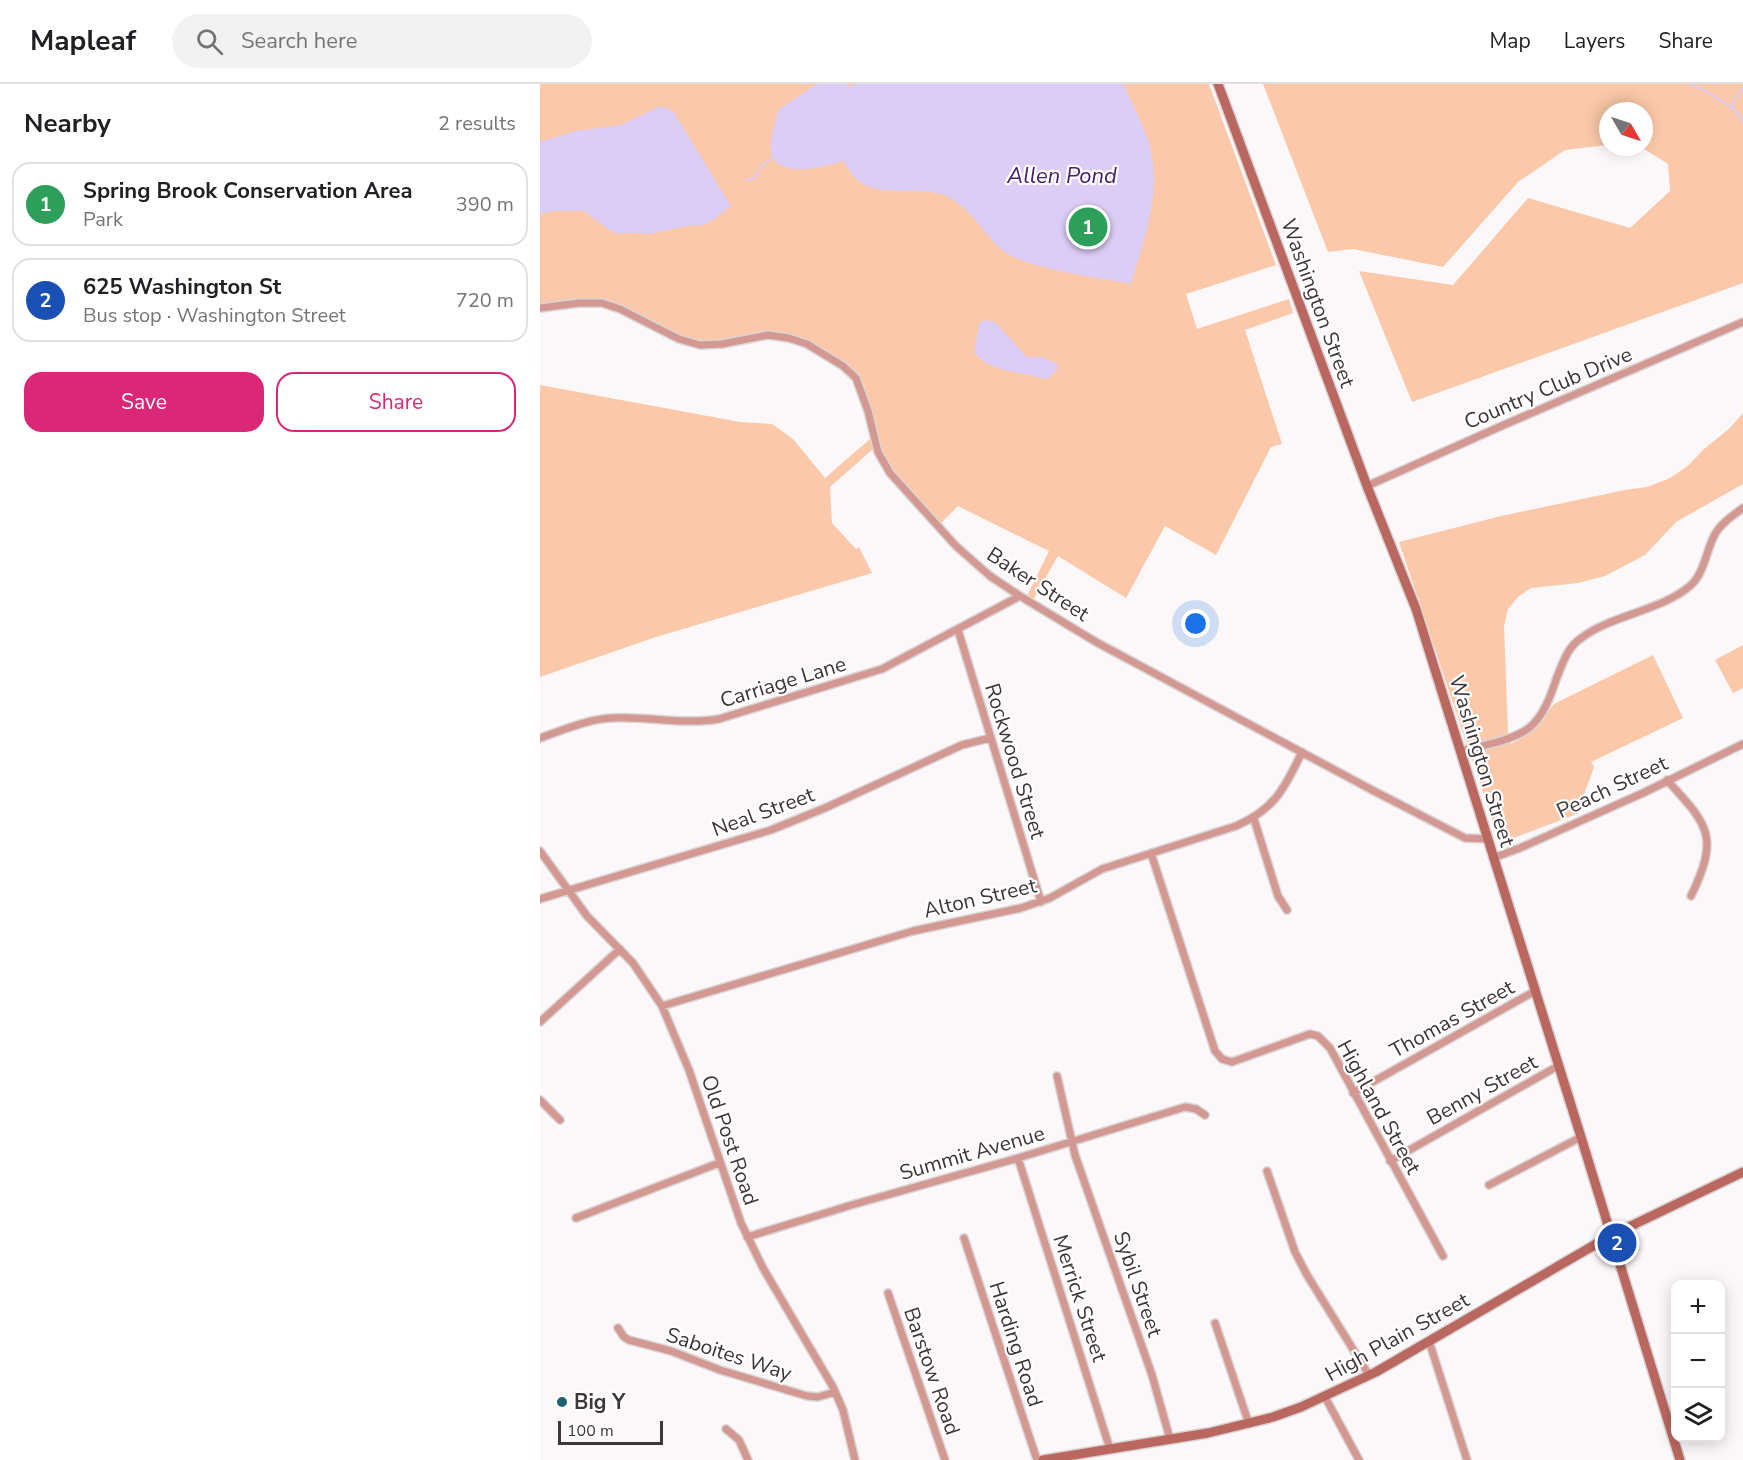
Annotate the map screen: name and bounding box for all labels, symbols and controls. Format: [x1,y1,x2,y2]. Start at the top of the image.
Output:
search box [172,14,592,68]
text: Mapleaf [30,22,136,60]
icon: search [193,25,226,58]
text: Search here [241,26,358,56]
text: Map [1489,27,1531,55]
text: Layers [1564,27,1625,55]
text: Share [1658,27,1713,55]
north arrow [1599,102,1653,156]
text: Nearby [24,106,111,141]
text: 2 results [438,110,516,137]
water label: Allen Pond [1006,161,1117,191]
text: Spring Brook Conservation Area [83,176,412,206]
text: 1 [40,191,52,218]
text: 390 m [456,191,514,218]
pin: 1 [1068,204,1108,250]
text: Park [83,206,123,233]
street label: Washington Street [1274,215,1362,392]
text: 625 Washington St [83,272,281,302]
text: 2 [40,287,52,314]
text: 720 m [456,287,514,314]
text: Bus stop · Washington Street [83,302,346,329]
street label: Country Club Drive [1460,340,1636,436]
button: Save [24,372,264,432]
button: Share [276,372,516,432]
street label: Baker Street [981,540,1095,628]
your location [1181,609,1210,638]
street label: Carriage Lane [717,650,849,714]
street label: Washington Street [1443,672,1522,851]
street label: Rockwood Street [978,680,1052,843]
street label: Peach Street [1552,749,1673,825]
street label: Neal Street [708,780,819,843]
street label: Alton Street [921,871,1040,925]
street label: Thomas Street [1385,973,1520,1065]
street label: Highland Street [1331,1035,1428,1180]
street label: Benny Street [1422,1048,1543,1132]
street label: Old Post Road [695,1071,765,1209]
street label: Summit Avenue [896,1119,1048,1187]
pin: 2 [1598,1220,1636,1266]
street label: Sybil Street [1107,1228,1169,1341]
street label: Merrick Street [1046,1231,1114,1366]
street label: Harding Road [983,1278,1049,1410]
map controls [1671,1280,1725,1442]
button: + [1671,1280,1725,1334]
street label: High Plain Street [1320,1286,1475,1388]
street label: Barstow Road [897,1303,967,1439]
street label: Saboites Way [663,1321,796,1388]
button: − [1671,1334,1725,1388]
place label: Big Y [574,1388,626,1416]
button: layers [1671,1388,1725,1442]
marker: Big Y [555,1395,569,1409]
scale bar [558,1418,663,1446]
text: 100 m [567,1420,614,1442]

